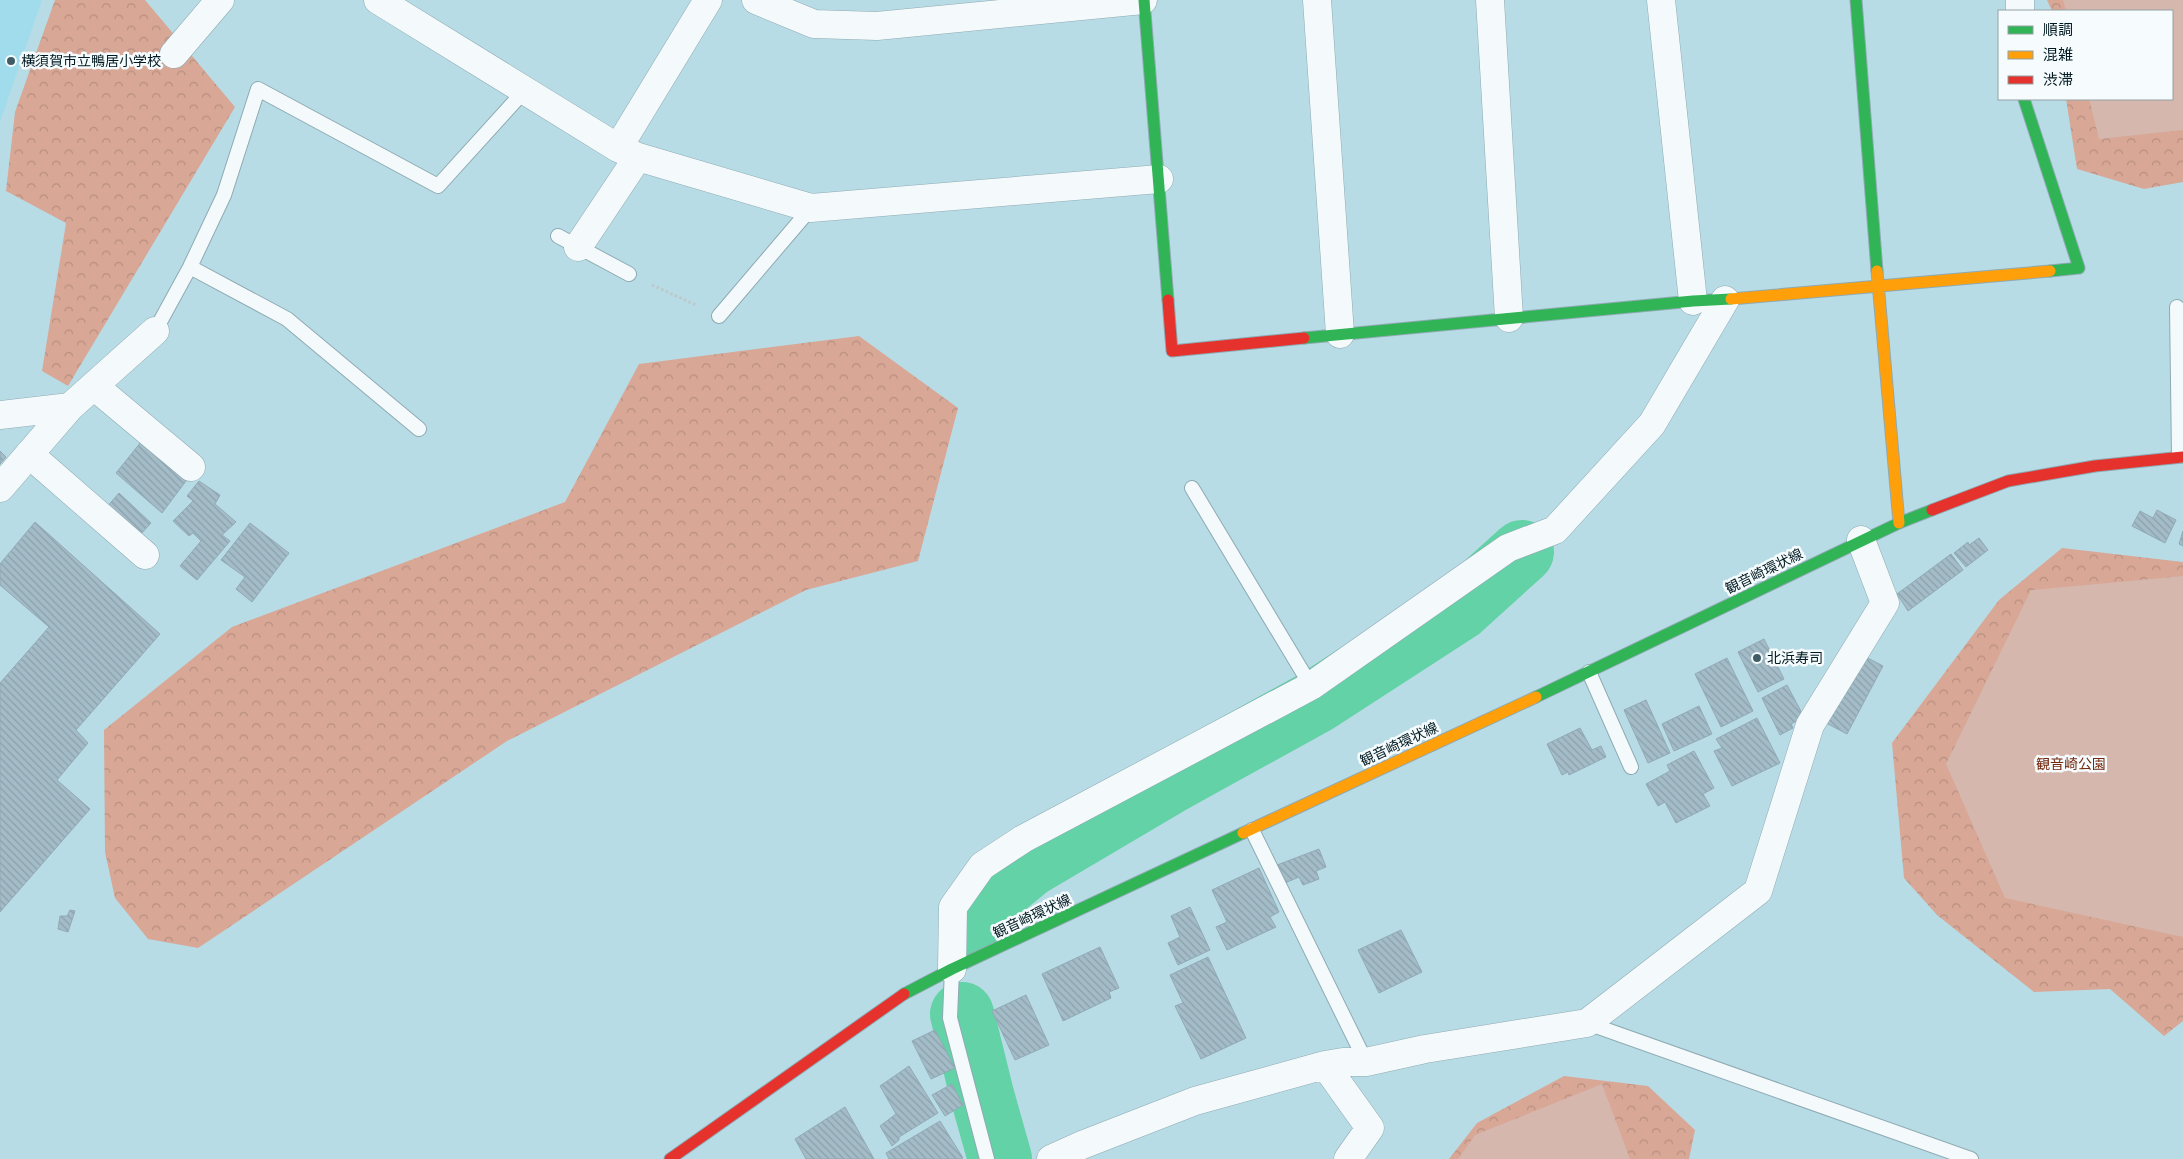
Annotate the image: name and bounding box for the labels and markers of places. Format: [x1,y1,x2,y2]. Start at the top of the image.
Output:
place label: 横須賀市立鴨居小学校 [21,53,161,70]
marker: 横須賀市立鴨居小学校 [5,55,17,67]
place label: 北浜寿司 [1767,650,1823,667]
marker: 北浜寿司 [1751,652,1763,664]

